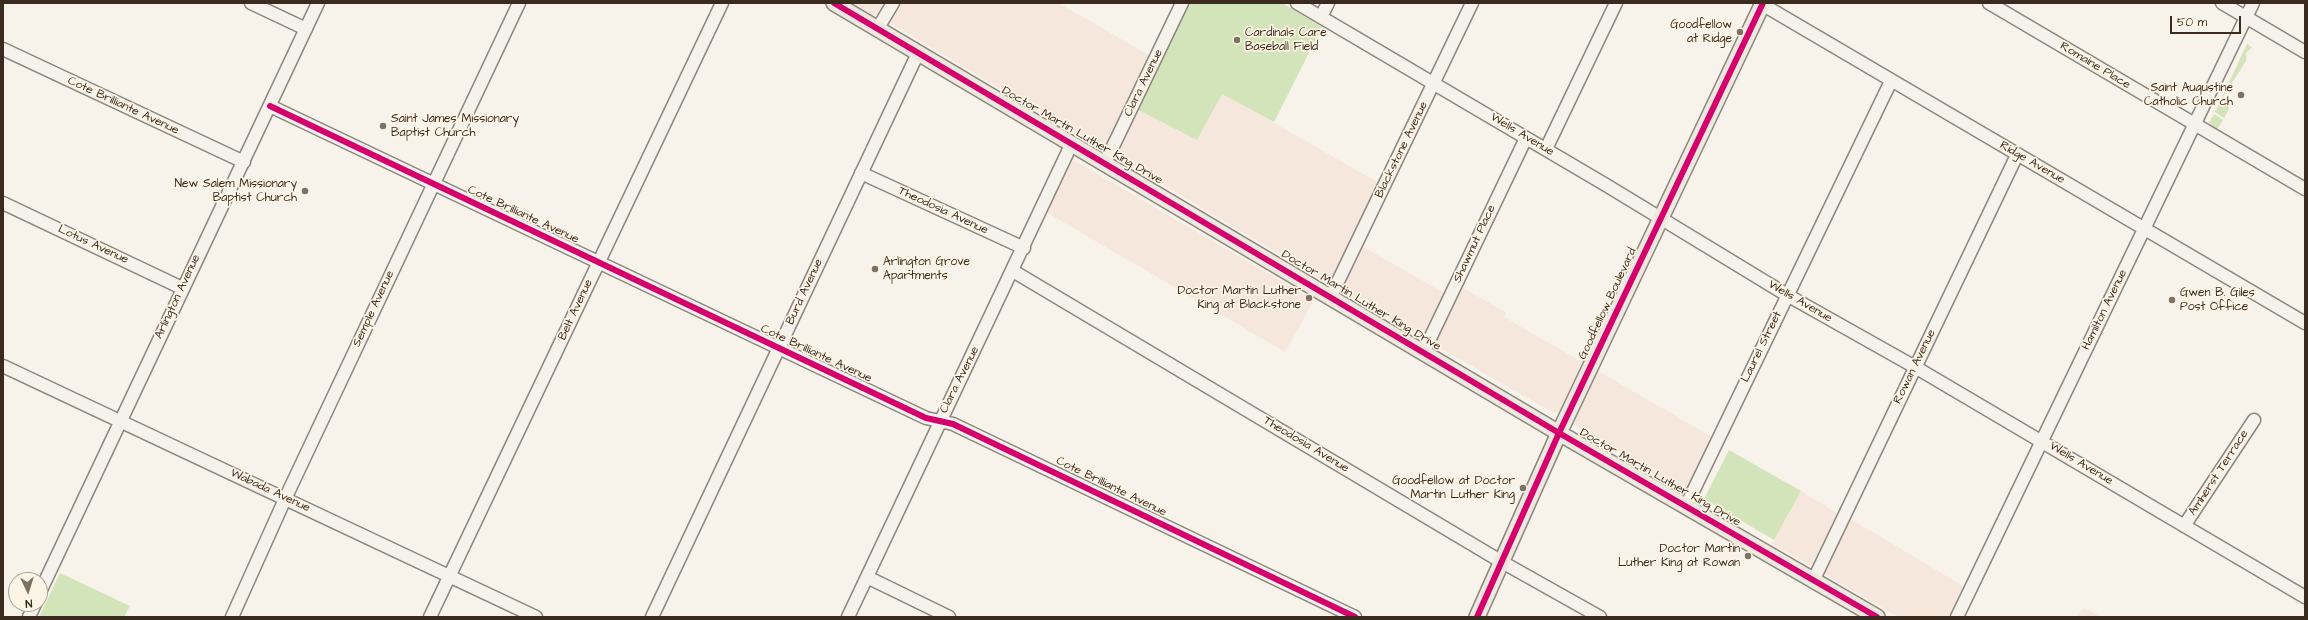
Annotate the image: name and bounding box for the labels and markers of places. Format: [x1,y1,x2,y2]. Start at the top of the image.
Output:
place label: Goodfellow at Ridge [1670,18,1732,46]
place label: Cardinals Care Baseball Field [1245,26,1327,54]
marker: Goodfellow at Ridge [1735,27,1745,37]
marker: Cardinals Care Baseball Field [1232,35,1242,45]
place label: Saint Augustine Catholic Church [2144,81,2233,109]
marker: Saint Augustine Catholic Church [2236,90,2246,100]
place label: Saint James Missionary Baptist Church [391,112,519,140]
marker: Saint James Missionary Baptist Church [378,121,388,131]
place label: New Salem Missionary Baptist Church [174,177,297,205]
marker: New Salem Missionary Baptist Church [300,186,310,196]
place label: Arlington Grove Apartments [883,255,970,283]
marker: Arlington Grove Apartments [870,264,880,274]
place label: Doctor Martin Luther King at Blackstone [1177,284,1301,312]
place label: Gwen B. Giles Post Office [2180,286,2255,314]
marker: Doctor Martin Luther King at Blackstone [1304,293,1314,303]
marker: Gwen B. Giles Post Office [2167,295,2177,305]
place label: Goodfellow at Doctor Martin Luther King [1392,474,1515,502]
marker: Goodfellow at Doctor Martin Luther King [1518,483,1528,493]
place label: Doctor Martin Luther King at Rowan [1618,542,1740,570]
marker: Doctor Martin Luther King at Rowan [1743,551,1753,561]

